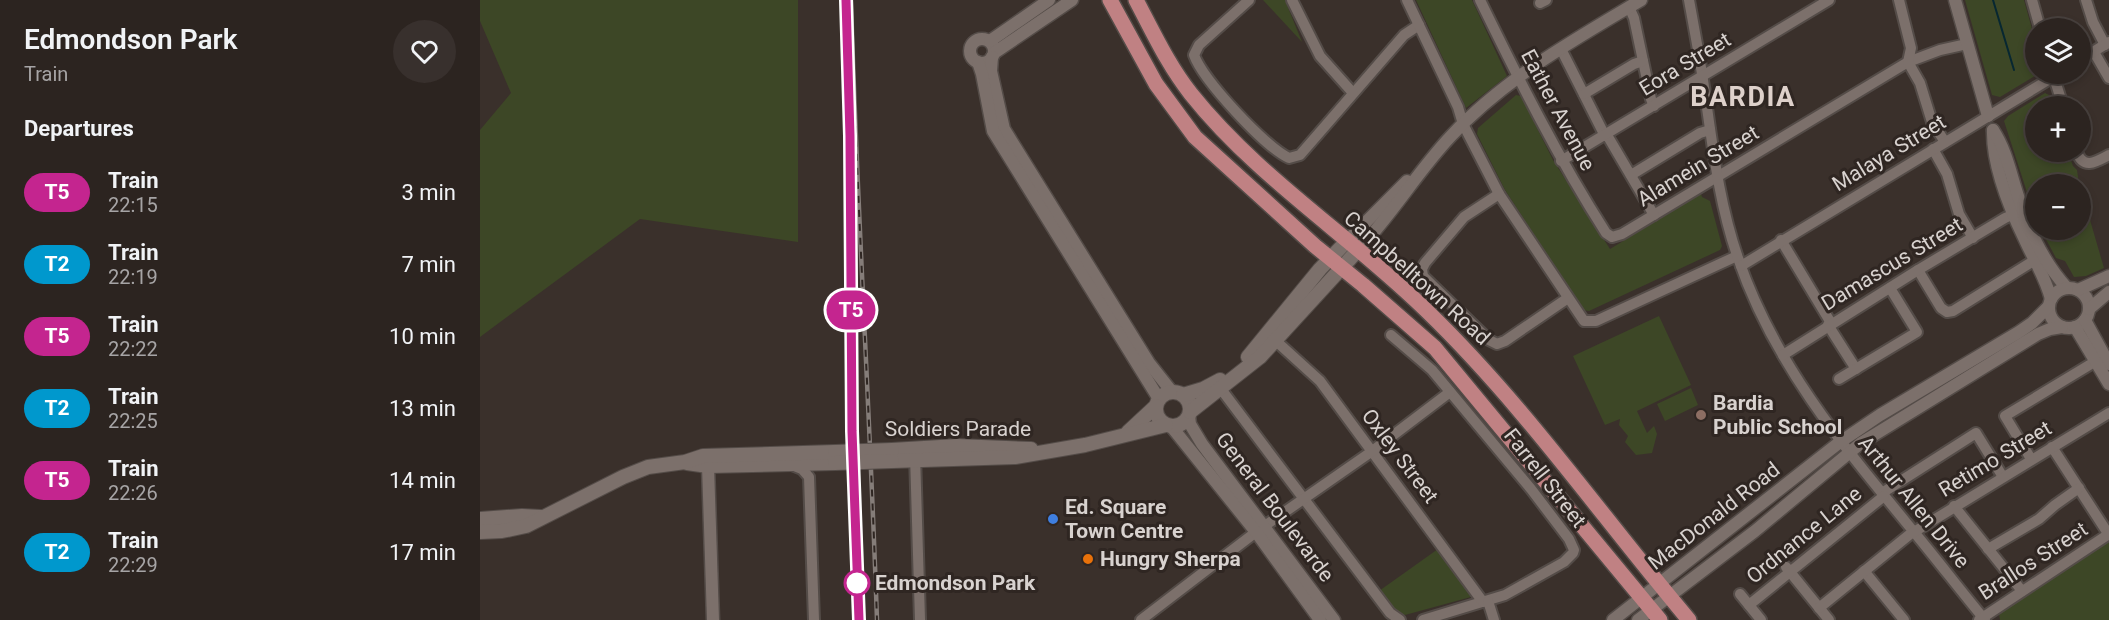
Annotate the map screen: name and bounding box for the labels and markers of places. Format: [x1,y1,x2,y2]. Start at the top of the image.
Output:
place label: Bardia Public School [1713,391,1842,439]
marker: Bardia Public School [1694,408,1708,422]
place label: Ed. Square Town Centre [1065,495,1183,543]
marker: Ed. Square Town Centre [1046,512,1060,526]
place label: Hungry Sherpa [1100,547,1241,571]
marker: Hungry Sherpa [1081,552,1095,566]
marker: Edmondson Park [844,570,870,596]
place label: Edmondson Park [875,571,1036,595]

